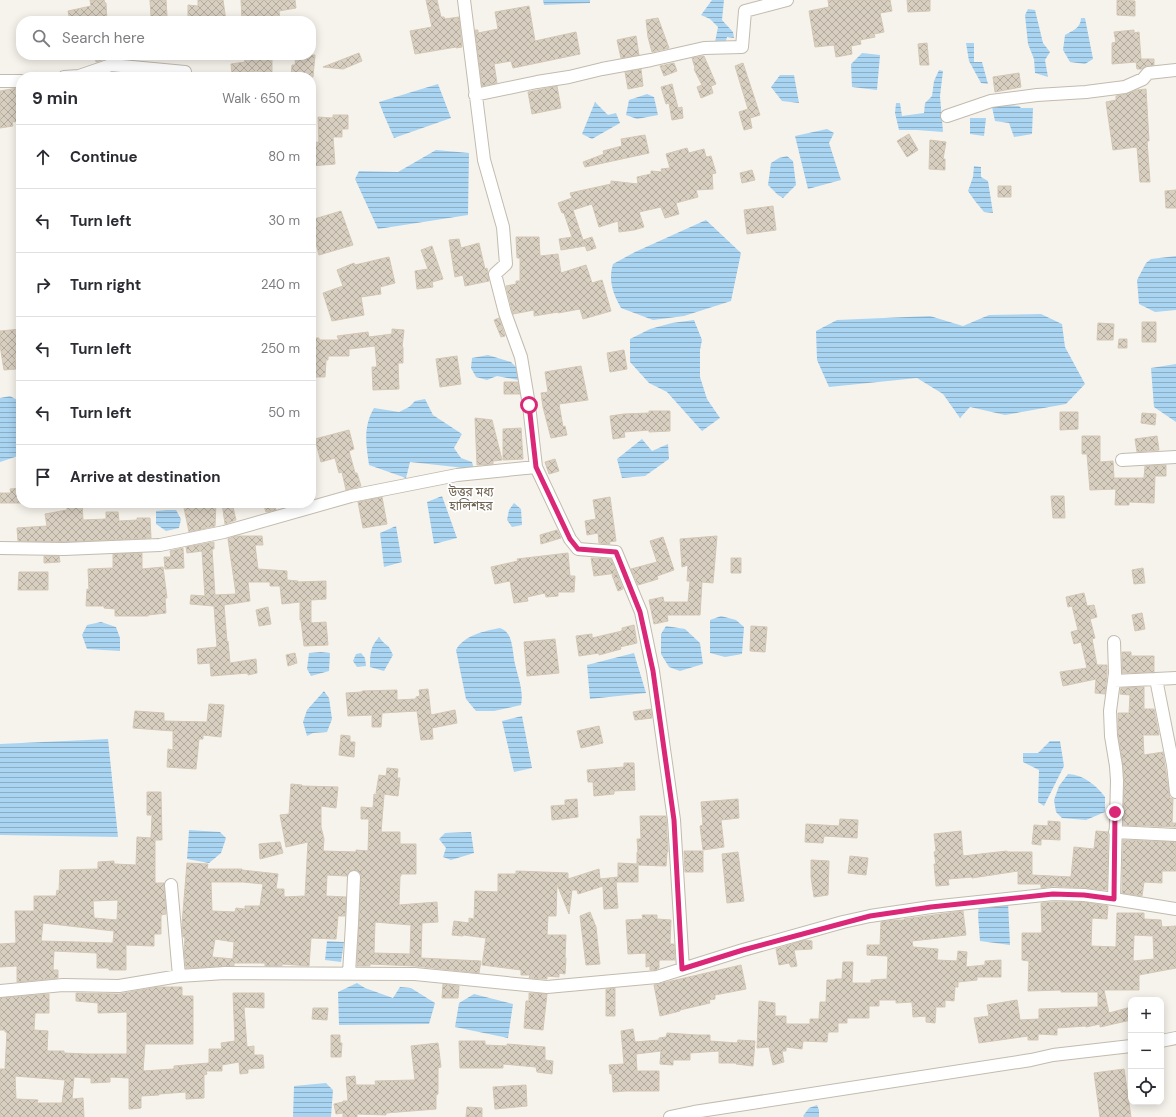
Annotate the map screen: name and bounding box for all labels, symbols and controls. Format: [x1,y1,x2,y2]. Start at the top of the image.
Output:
search box [16,16,316,60]
icon: search [30,27,52,49]
text: Search here [62,28,145,48]
text: 9 min [32,87,78,109]
text: Walk · 650 m [222,90,300,107]
icon: ahead [32,146,54,168]
text: Continue [70,147,138,167]
text: 80 m [268,148,300,165]
icon: left [32,210,54,232]
text: Turn left [70,211,131,231]
text: 30 m [268,212,300,229]
icon: right [32,274,54,296]
text: Turn right [70,275,141,295]
text: 240 m [261,276,300,293]
icon: left [32,338,54,360]
text: Turn left [70,339,131,359]
text: 250 m [261,340,300,357]
route start [520,396,538,414]
icon: left [32,402,54,424]
text: Turn left [70,403,131,423]
text: 50 m [268,404,300,421]
icon: arrive [32,466,54,488]
text: Arrive at destination [70,467,221,487]
district label: উত্তর মধ্য হালিশহর [447,484,494,514]
route end [1106,803,1124,821]
map controls [1128,997,1164,1105]
button: + [1128,997,1164,1033]
button: − [1128,1033,1164,1069]
button: locate [1128,1069,1164,1105]

